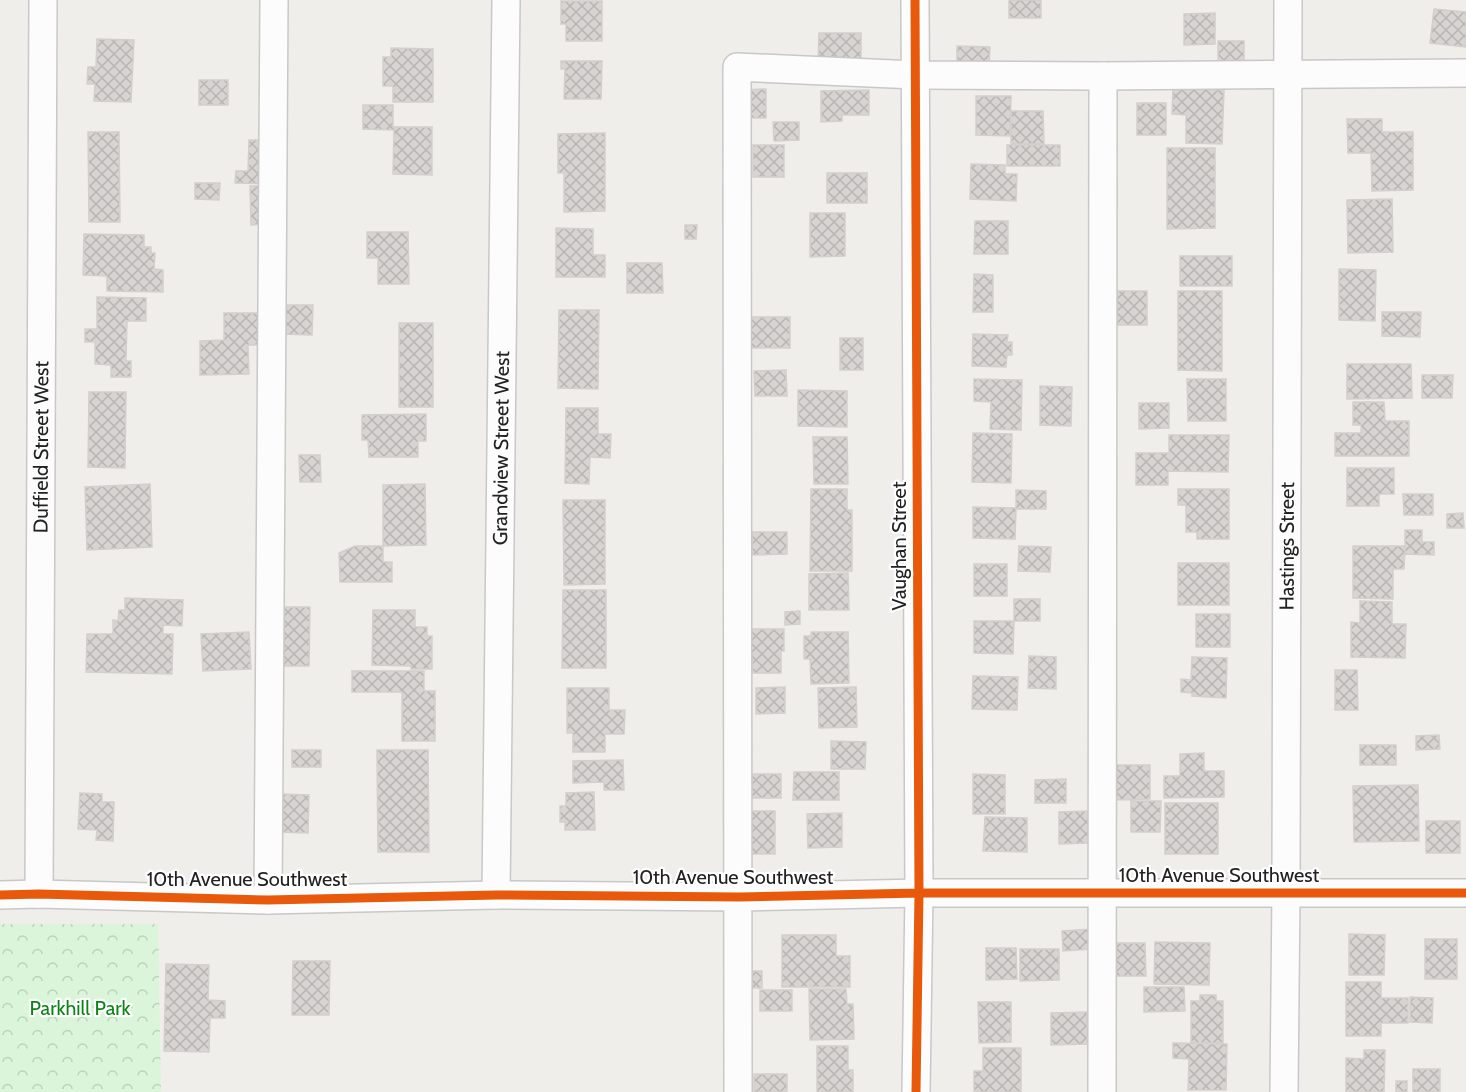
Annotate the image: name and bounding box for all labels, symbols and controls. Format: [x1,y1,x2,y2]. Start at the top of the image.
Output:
street label: Grandview Street West [488,351,514,545]
street label: Duffield Street West [29,361,53,533]
street label: Vaughan Street [887,481,911,610]
street label: Hastings Street [1275,482,1299,610]
street label: 10th Avenue Southwest [1119,863,1320,887]
street label: 10th Avenue Southwest [633,865,834,889]
street label: 10th Avenue Southwest [147,867,348,891]
park label: Parkhill Park [29,996,131,1020]

